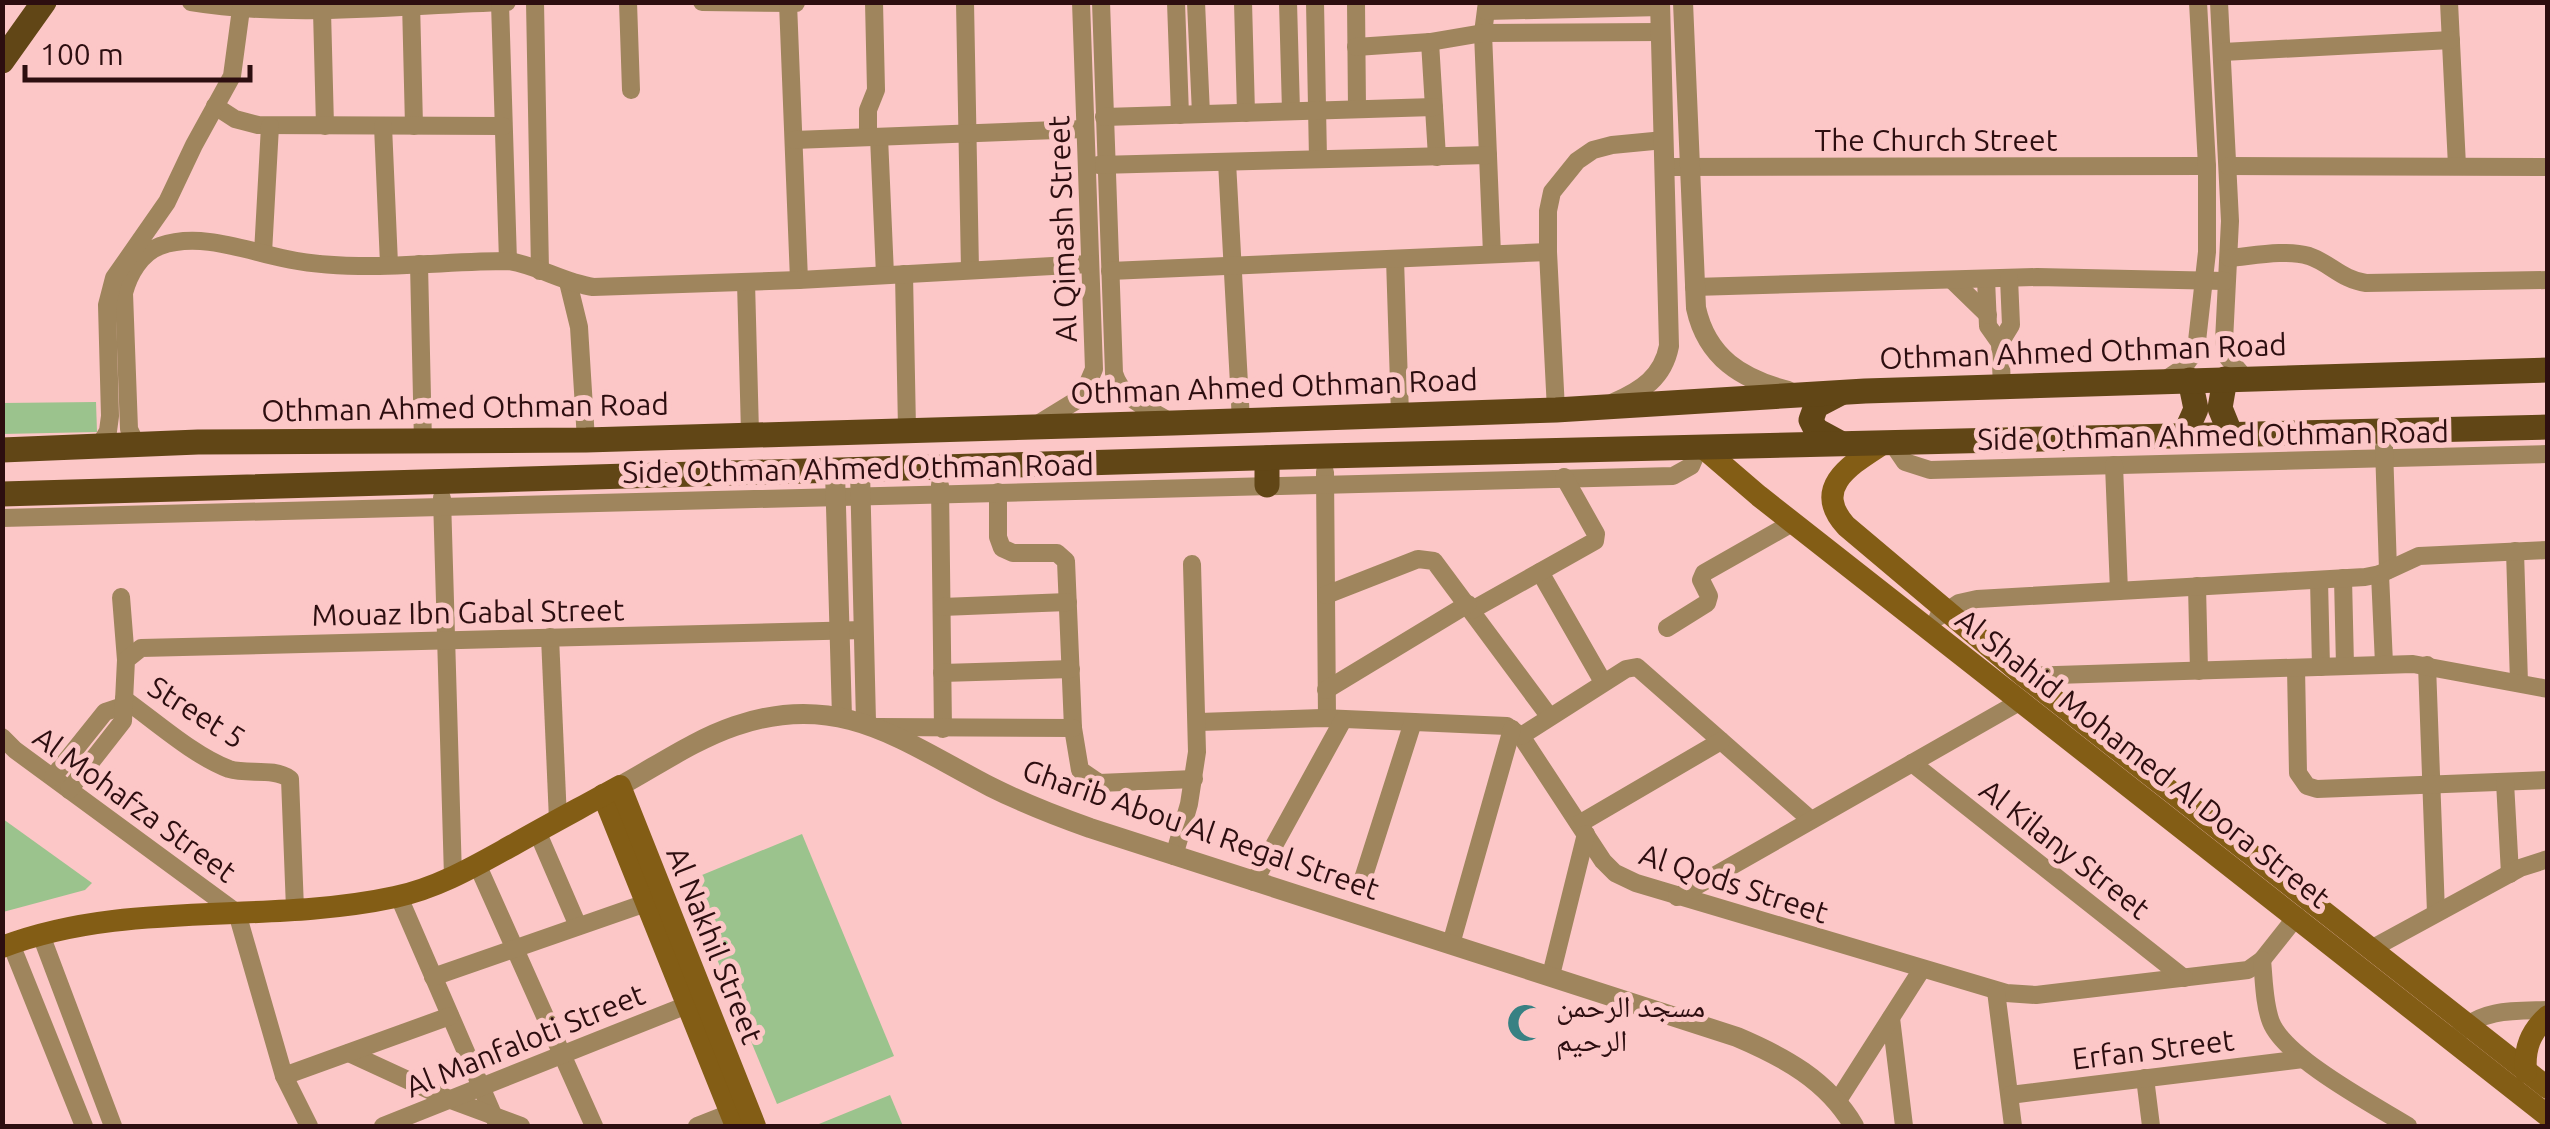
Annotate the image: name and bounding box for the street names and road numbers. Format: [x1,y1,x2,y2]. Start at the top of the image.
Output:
street label: Al Qimash Street [1041,115,1083,343]
street label: The Church Street [1815,123,2058,157]
street label: Othman Ahmed Othman Road [1879,327,2287,375]
street label: Othman Ahmed Othman Road [1070,362,1478,410]
street label: Othman Ahmed Othman Road [261,386,669,428]
street label: Side Othman Ahmed Othman Road [1977,414,2449,456]
street label: Side Othman Ahmed Othman Road [622,447,1094,489]
street label: Mouaz Ibn Gabal Street [311,592,625,632]
street label: Al Shahid Mohamed Al Dora Street [1949,602,2337,915]
street label: Street 5 [142,669,252,755]
street label: Al Mohafza Street [27,719,243,889]
street label: Gharib Abou Al Regal Street [1018,752,1384,906]
street label: Al Kilany Street [1973,772,2157,926]
street label: Al Qods Street [1635,837,1833,930]
street label: Al Nakhil Street [660,842,770,1049]
street label: Al Manfaloti Street [401,976,650,1103]
street label: Erfan Street [2070,1022,2236,1076]

